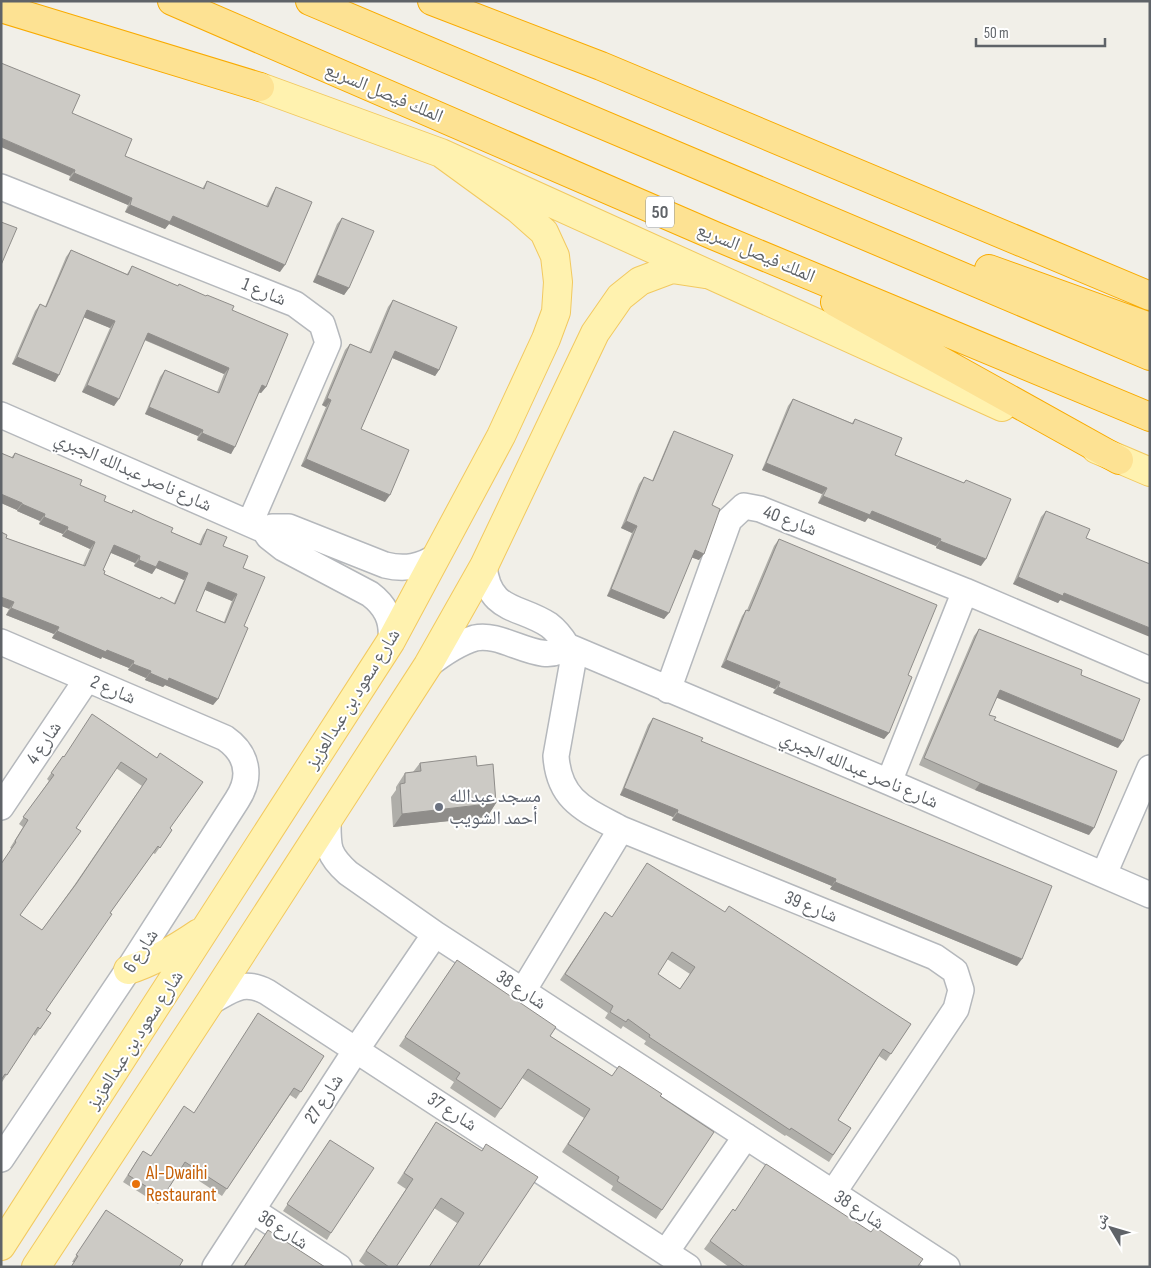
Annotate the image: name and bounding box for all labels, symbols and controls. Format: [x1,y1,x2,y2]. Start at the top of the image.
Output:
scale bar [976,15,1105,47]
text: 50 m [984,24,1009,43]
street label: الملك فيصل السريع [321,58,447,128]
road number: 50 [646,196,674,228]
street label: الملك فيصل السريع [693,218,819,288]
street label: شارع 1 [238,273,290,311]
street label: شارع ناصر عبدالله الجبري [50,427,215,520]
street label: شارع 40 [760,500,820,542]
street label: شارع سعود بن عبدالعزيز [300,625,405,774]
street label: شارع 2 [87,670,139,710]
street label: شارع 4 [21,717,67,769]
street label: شارع ناصر عبدالله الجبري [775,726,942,816]
place label: مسجد عبدالله أحمد الشويب [449,785,541,830]
marker: مسجد عبدالله أحمد الشويب [433,801,445,813]
street label: شارع 39 [781,886,841,928]
street label: شارع 6 [118,925,164,977]
street label: شارع 38 [491,965,551,1015]
street label: شارع سعود بن عبدالعزيز [81,966,189,1115]
street label: شارع 27 [299,1070,349,1128]
street label: شارع 37 [423,1087,481,1137]
place label: Al-Dwaihi Restaurant [145,1162,217,1207]
marker: Al-Dwaihi Restaurant [130,1178,142,1190]
street label: شارع 38 [829,1185,889,1235]
north arrow [1086,1203,1136,1253]
street label: شارع 36 [254,1205,312,1255]
text: ش [1090,1209,1113,1231]

